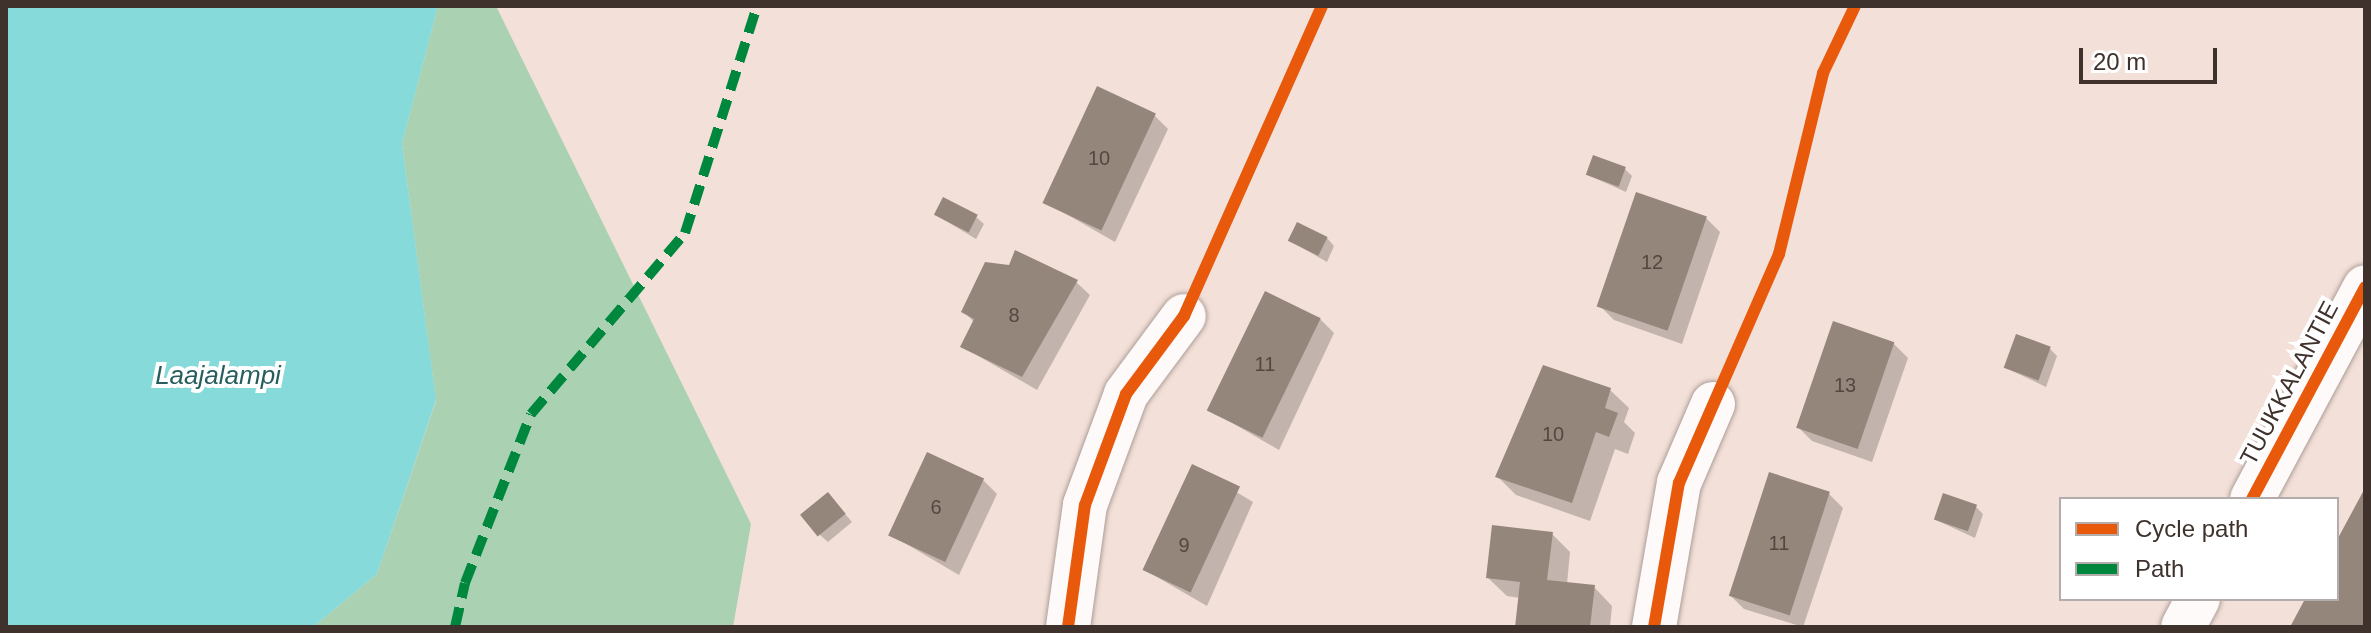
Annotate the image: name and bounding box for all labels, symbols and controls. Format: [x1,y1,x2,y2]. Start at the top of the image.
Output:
scale bar [2083,32,2221,82]
text: 20 m [2093,48,2146,75]
house number: 10 [1088,146,1110,170]
house number: 12 [1641,250,1663,274]
street label: TUUKKALANTIE [2234,296,2344,470]
house number: 8 [1008,303,1020,327]
house number: 11 [1255,352,1275,376]
water label: Laajalampi [155,360,281,392]
house number: 13 [1834,373,1856,397]
house number: 10 [1542,422,1564,446]
house number: 6 [930,495,942,519]
legend [2059,497,2339,601]
text: Cycle path [2135,515,2248,542]
house number: 11 [1769,531,1789,555]
house number: 9 [1178,533,1190,557]
text: Path [2135,555,2184,582]

